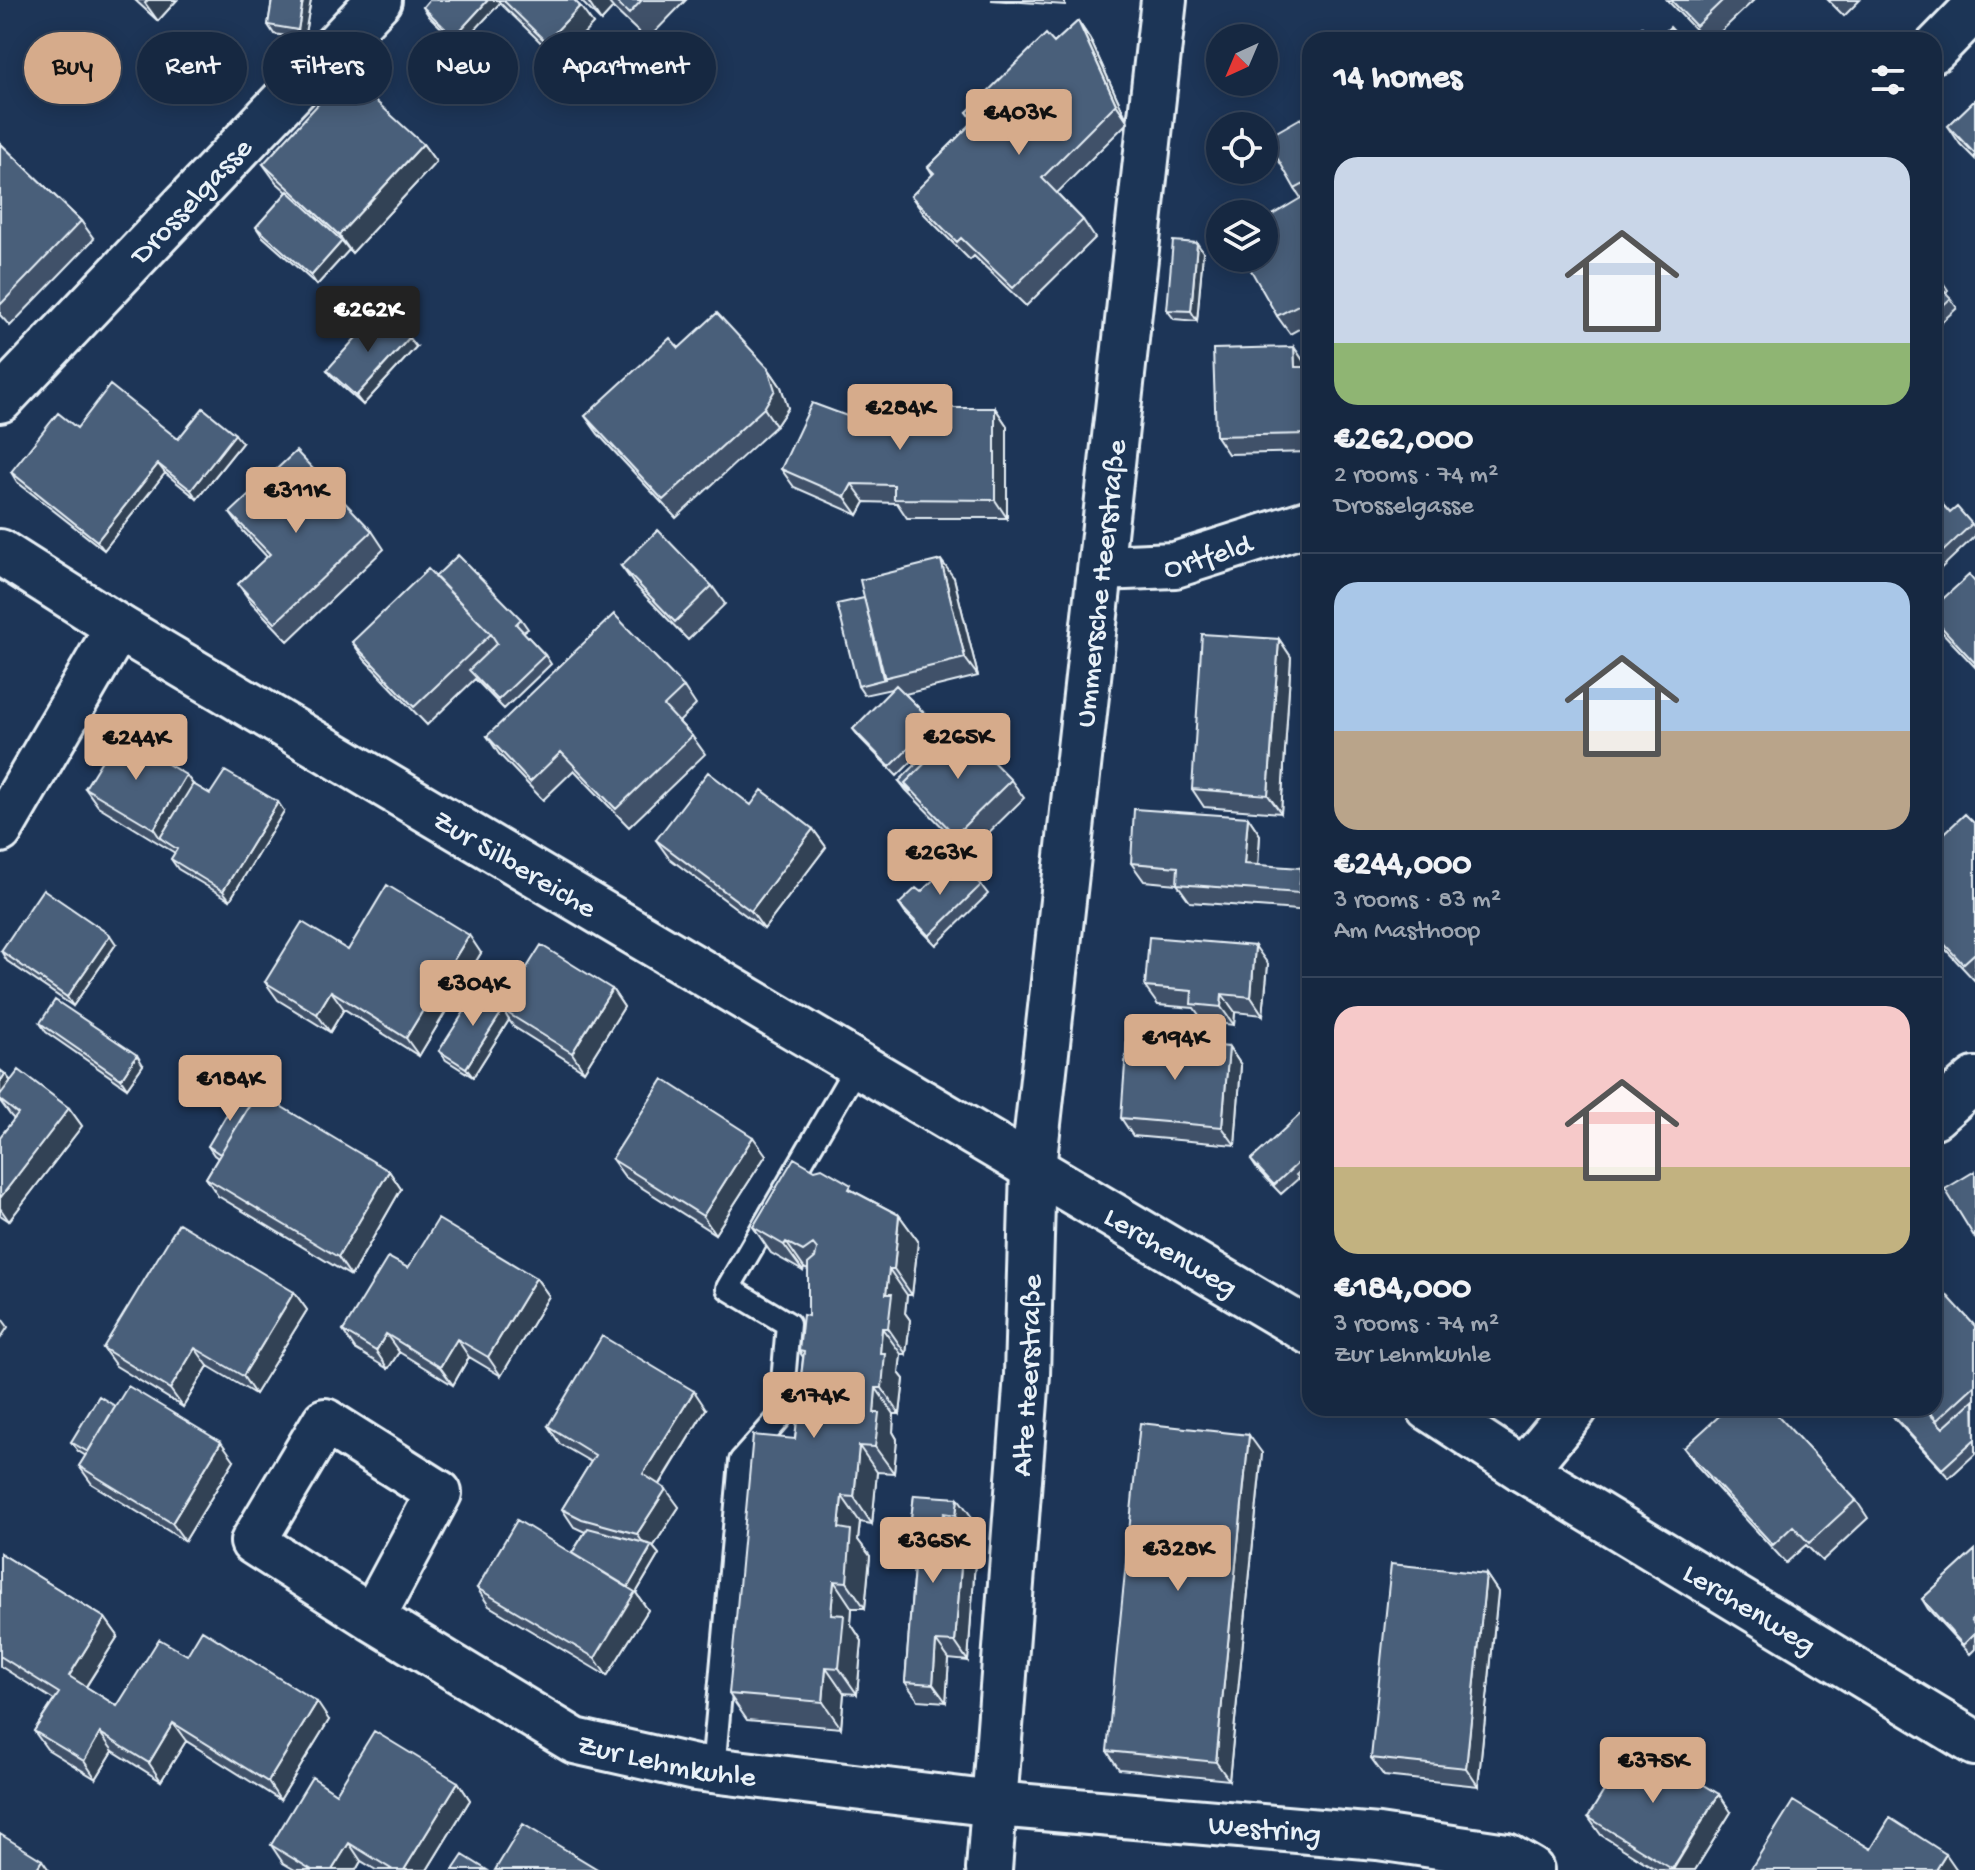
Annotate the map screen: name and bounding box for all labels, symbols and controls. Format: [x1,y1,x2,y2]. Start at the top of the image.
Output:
north arrow [1206,24,1278,96]
map controls [1206,24,1278,272]
chip: Buy [24,32,121,104]
chip: Rent [137,32,247,104]
chip: Filters [263,32,392,104]
chip: New [408,32,518,104]
chip: Apartment [534,32,716,104]
icon: filters [1866,58,1910,102]
text: 14 homes [1334,60,1462,100]
pin: €403K [963,89,1075,157]
text: €403K [984,99,1054,130]
button: locate [1206,112,1278,184]
street label: Drosselgasse [124,132,262,275]
button: layers [1206,200,1278,272]
icon: home [1550,209,1694,353]
pin: €262K [312,286,424,354]
text: €262K [334,296,402,327]
pin: €284K [844,384,956,452]
text: €284K [865,394,935,425]
text: €262,000 [1334,421,1473,461]
street label: Ummersche Heerstraße [1070,438,1137,729]
text: 2 rooms · 74 m² [1334,461,1498,492]
pin: €311K [240,467,352,535]
text: €311K [264,477,328,508]
text: Drosselgasse [1334,492,1474,523]
street label: Ortfeld [1164,528,1259,587]
icon: home [1550,634,1694,778]
pin: €265K [902,713,1014,781]
pin: €244K [80,714,192,782]
text: €265K [923,723,993,754]
text: €244K [102,724,170,755]
street label: Zur Silbereiche [425,804,602,928]
pin: €263K [884,829,996,897]
text: €263K [905,839,975,870]
text: €244,000 [1334,846,1472,886]
text: 3 rooms · 83 m² [1334,886,1501,917]
text: Am Masthoop [1334,917,1480,948]
pin: €304K [417,960,529,1028]
text: €304K [438,970,508,1001]
pin: €194K [1119,1014,1231,1082]
text: €194K [1142,1024,1208,1055]
pin: €184K [174,1055,286,1123]
icon: home [1550,1058,1694,1202]
text: €184K [197,1065,263,1096]
street label: Lerchenweg [1096,1201,1242,1307]
text: €184,000 [1334,1270,1471,1310]
street label: Alte Heerstraße [1006,1274,1052,1478]
text: 3 rooms · 74 m² [1334,1310,1499,1341]
text: Zur Lehmkuhle [1334,1341,1491,1372]
pin: €174K [758,1372,870,1440]
text: €174K [781,1382,847,1413]
pin: €365K [877,1517,989,1585]
pin: €328K [1122,1525,1234,1593]
text: €365K [898,1527,968,1558]
text: €328K [1143,1535,1213,1566]
street label: Lerchenweg [1675,1557,1821,1664]
street label: Zur Lehmkuhle [574,1729,758,1797]
pin: €375K [1597,1737,1709,1805]
text: €375K [1618,1747,1688,1778]
street label: Westring [1207,1809,1322,1854]

